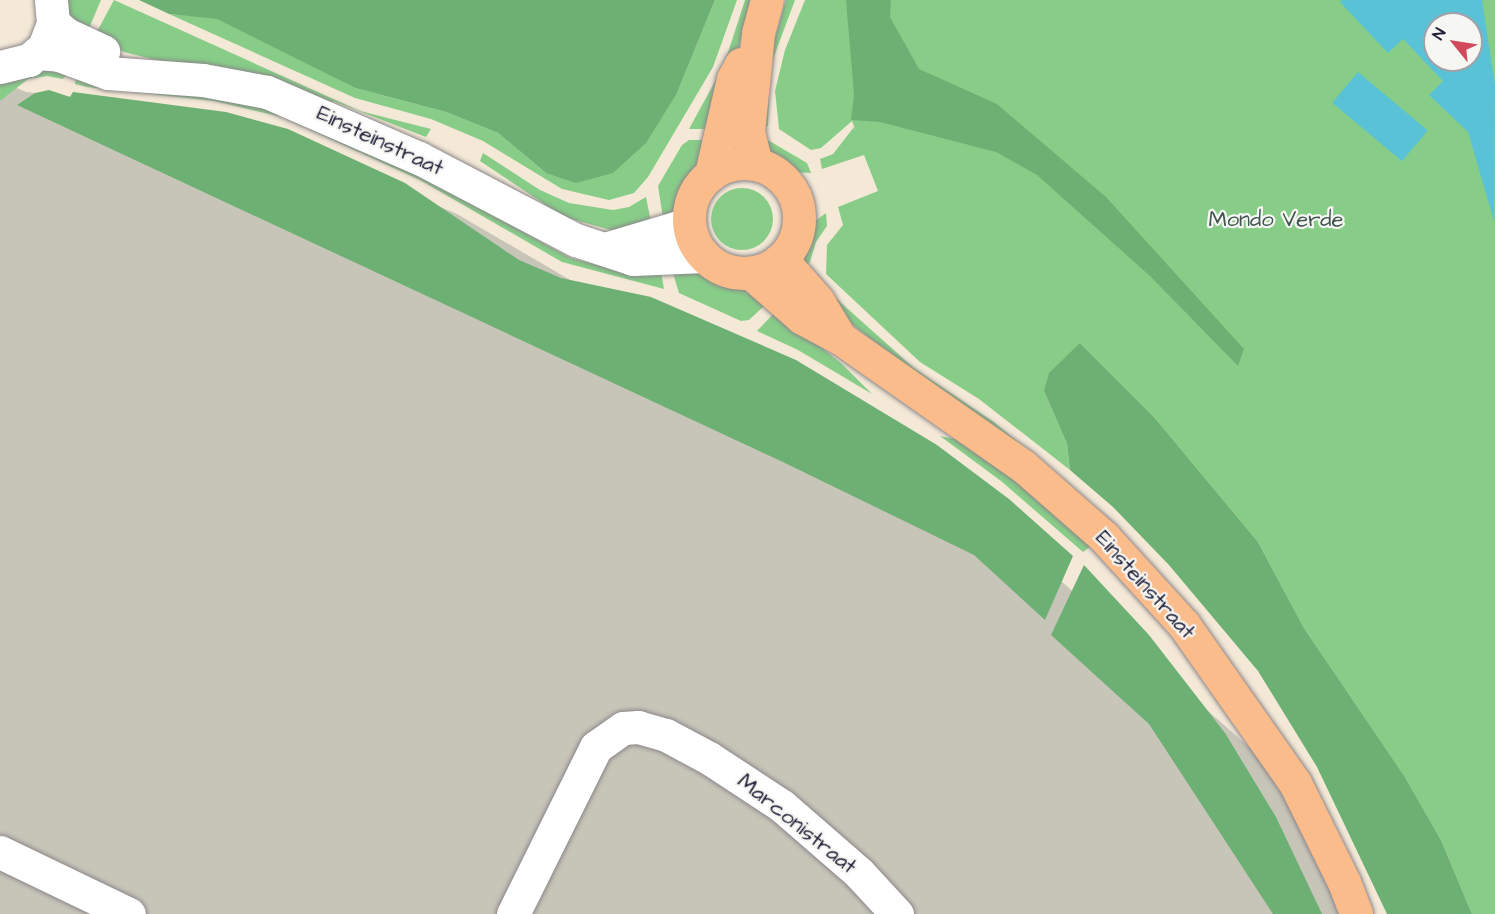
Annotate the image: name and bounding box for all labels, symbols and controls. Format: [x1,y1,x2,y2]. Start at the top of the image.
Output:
north arrow [1423,12,1483,72]
text: N [1427,24,1451,44]
street label: Einsteinstraat [312,100,448,182]
park label: Mondo Verde [1208,207,1344,233]
street label: Einsteinstraat [1089,525,1201,645]
street label: Marconistraat [732,768,862,880]

